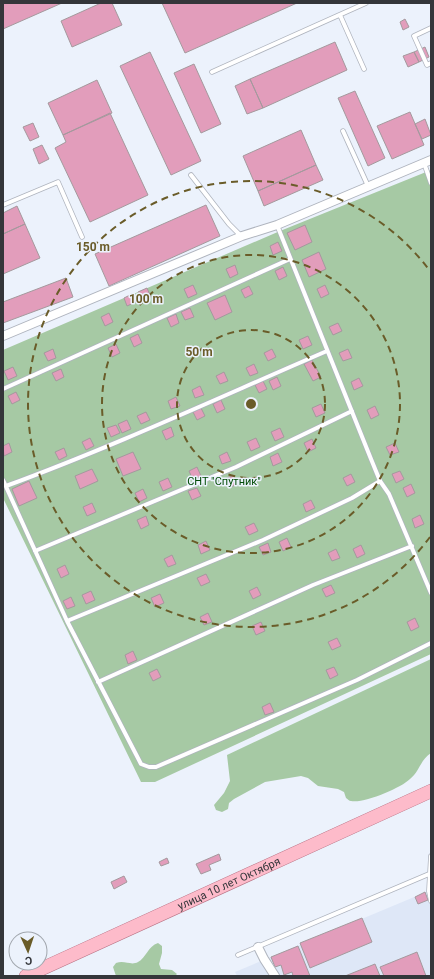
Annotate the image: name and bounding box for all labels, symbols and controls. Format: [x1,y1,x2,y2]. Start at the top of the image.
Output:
text: 150 m [76,240,110,254]
text: 100 m [129,292,163,306]
text: 50 m [185,345,213,359]
centre of rings [244,397,258,411]
park label: СНТ "Спутник" [187,475,261,488]
street label: улица 10 лет Октября [176,855,282,913]
north arrow [8,931,48,971]
text: С [25,954,32,967]

